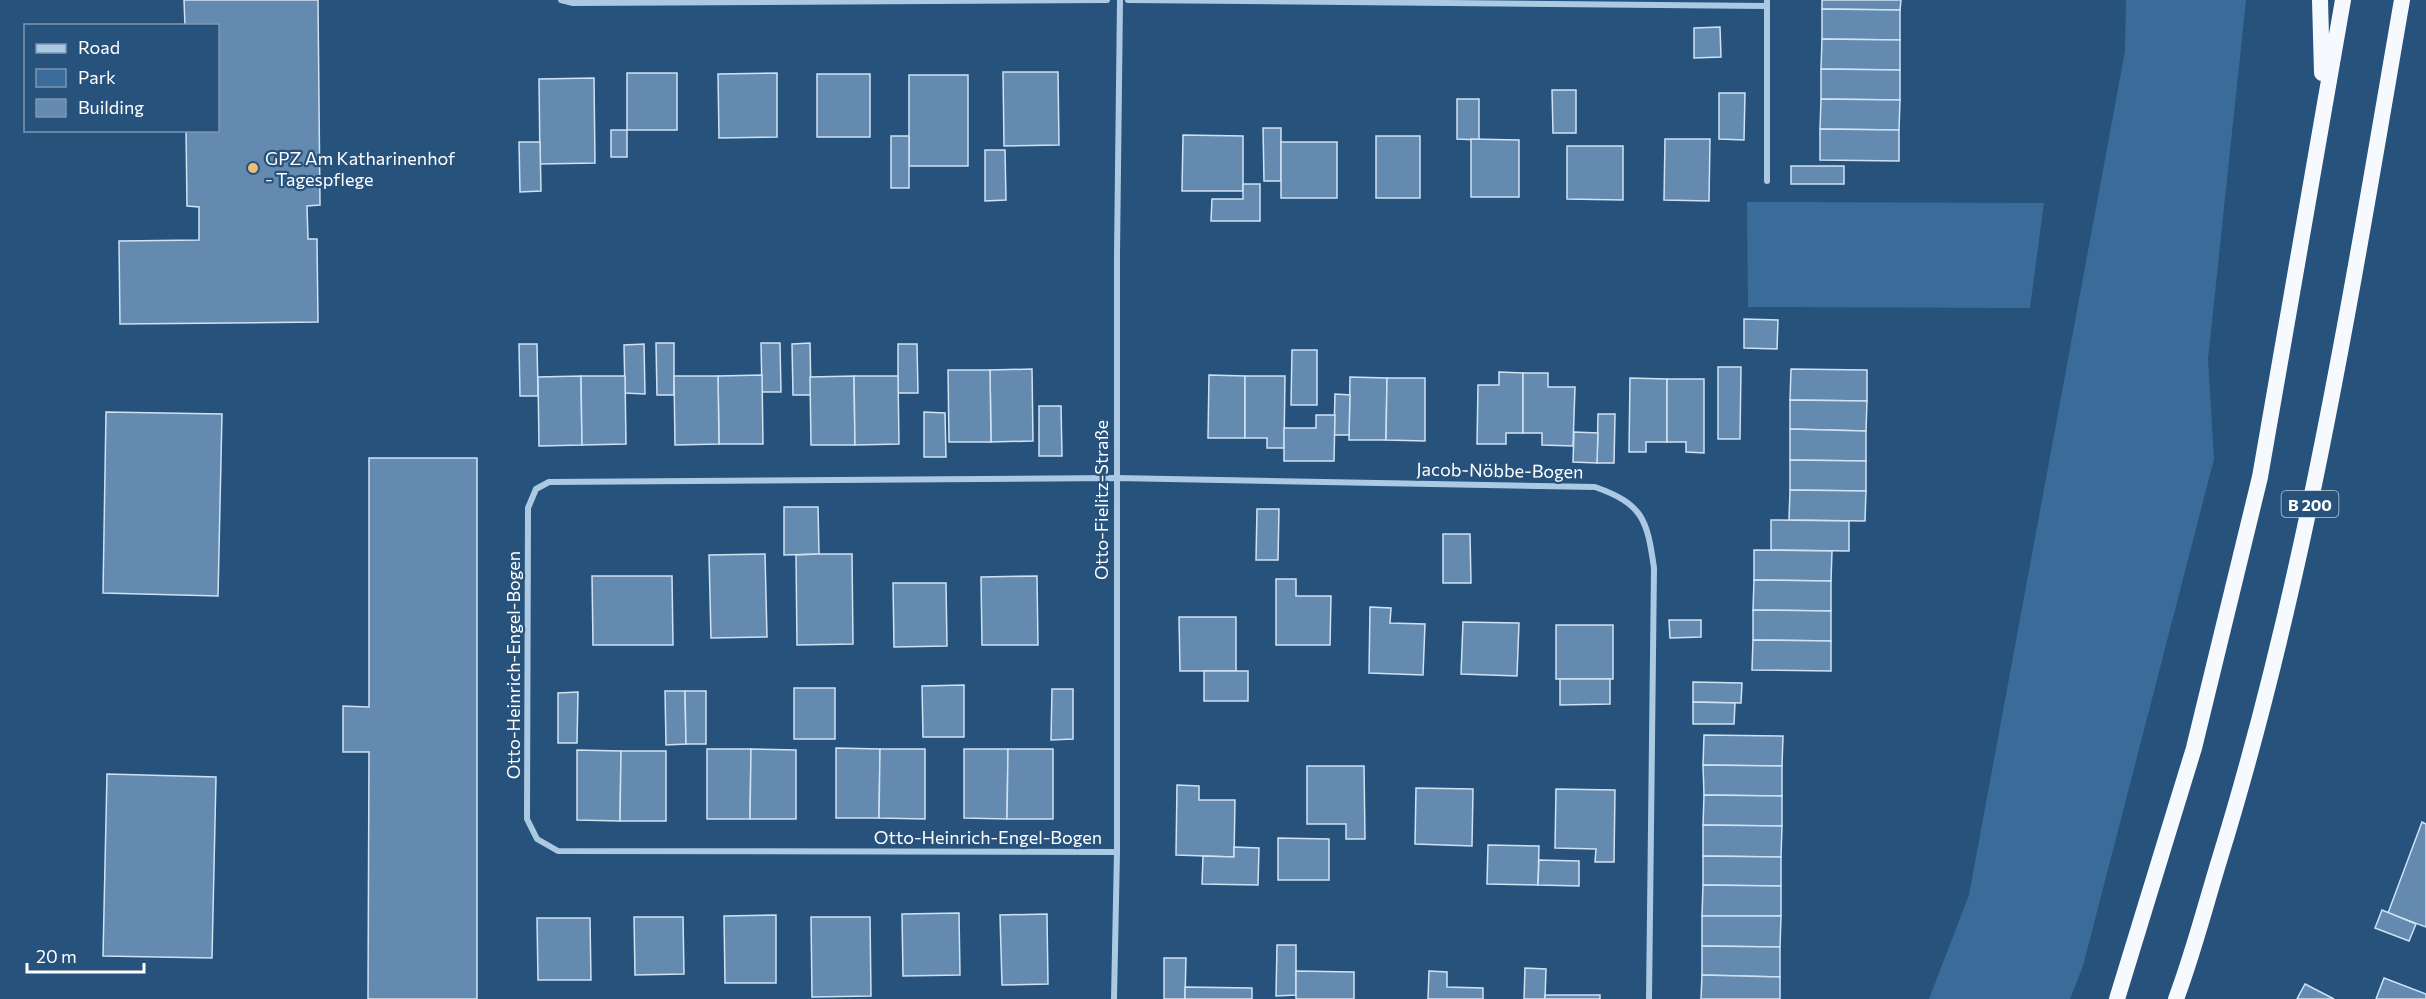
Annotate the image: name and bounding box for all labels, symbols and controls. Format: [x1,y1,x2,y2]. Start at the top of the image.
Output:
legend [24,24,219,132]
text: Road [78,36,120,58]
text: Park [78,66,116,88]
text: Building [78,96,144,118]
place label: GPZ Am Katharinenhof - Tagespflege [265,147,456,190]
marker: GPZ Am Katharinenhof - Tagespflege [246,161,260,175]
street label: Otto-Fielitz-Straße [1090,420,1112,580]
street label: Jacob-Nöbbe-Bogen [1416,458,1584,482]
road number: B 200 [2282,491,2338,517]
street label: Otto-Heinrich-Engel-Bogen [502,551,524,779]
street label: Otto-Heinrich-Engel-Bogen [874,826,1102,848]
scale bar [27,936,144,974]
text: 20 m [36,945,77,967]

